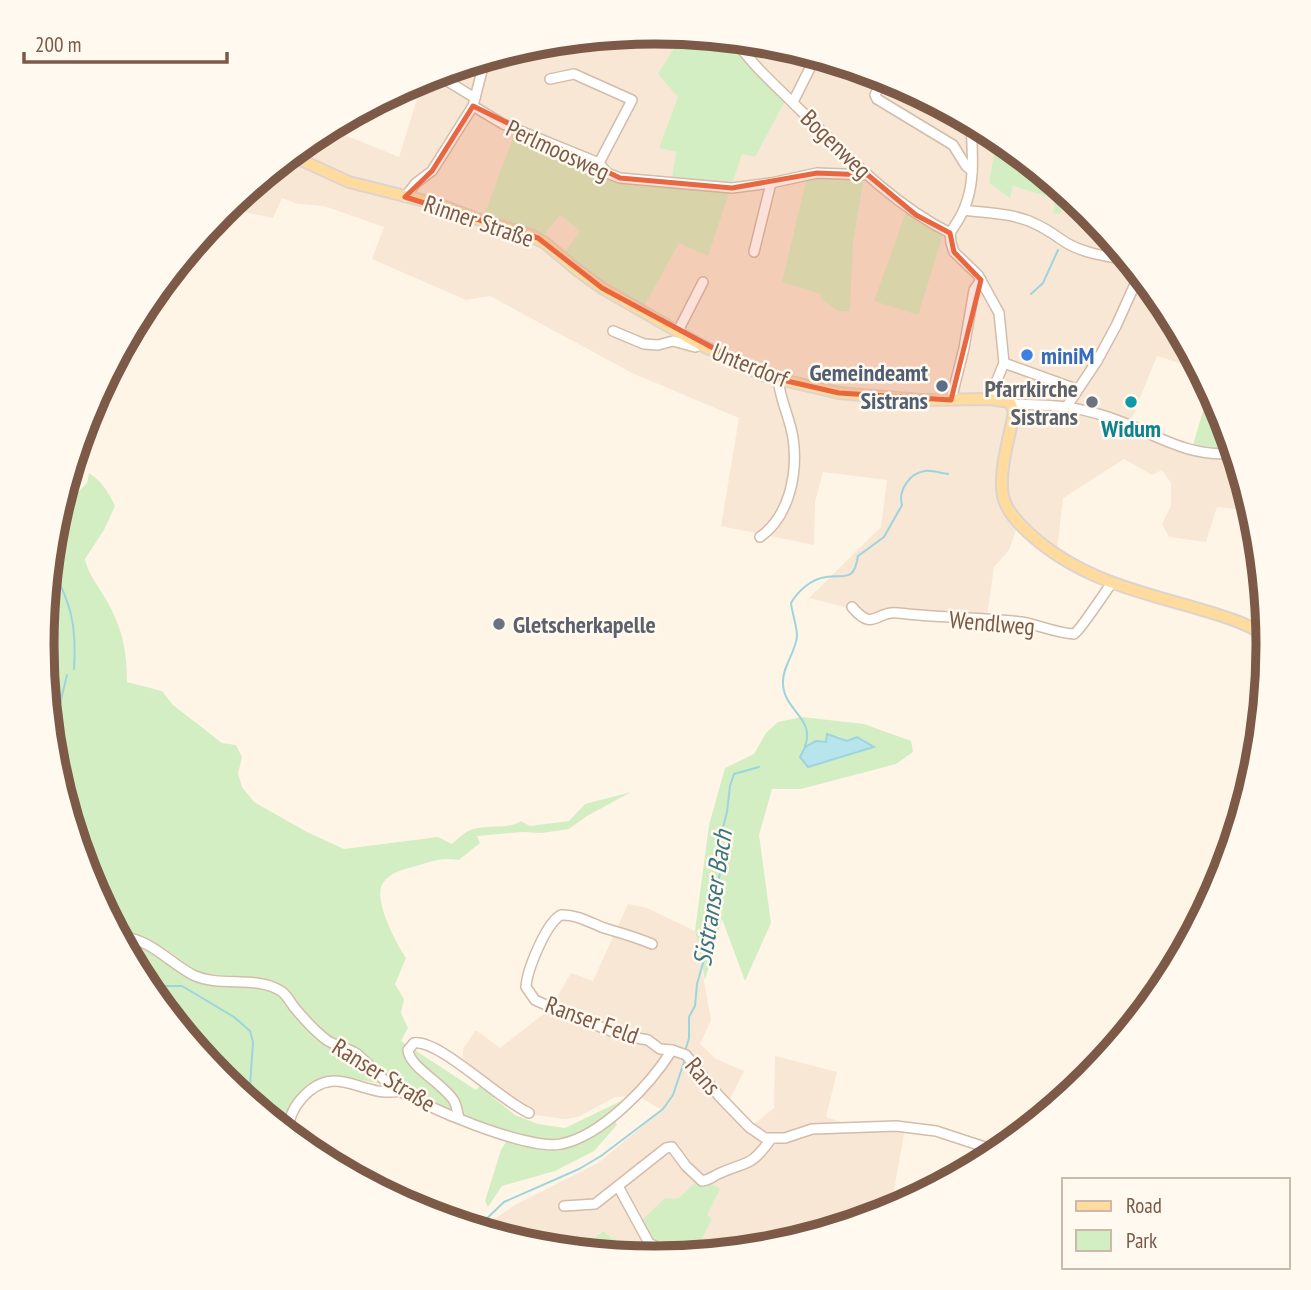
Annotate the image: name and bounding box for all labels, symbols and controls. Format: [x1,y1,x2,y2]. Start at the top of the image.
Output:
scale bar [24,21,228,65]
text: 200 m [35,31,81,58]
street label: Bogenweg [794,103,878,185]
street label: Perlmoosweg [501,113,615,187]
street label: Rinner Straße [420,188,538,254]
street label: Unterdorf [707,336,793,395]
place label: miniM [1041,340,1094,371]
marker: miniM [1019,347,1035,363]
place label: Gemeindeamt Sistrans [810,357,928,416]
place label: Pfarrkirche Sistrans [984,373,1078,432]
marker: Gemeindeamt Sistrans [934,378,950,394]
marker: Pfarrkirche Sistrans [1084,394,1100,410]
marker: Widum [1123,394,1139,410]
place label: Widum [1100,413,1161,444]
street label: Wendlweg [948,604,1036,642]
place label: Gletscherkapelle [513,609,656,640]
marker: Gletscherkapelle [491,616,507,632]
water label: Sistranser Bach [685,826,739,968]
street label: Ranser Feld [541,989,643,1051]
street label: Ranser Straße [327,1031,441,1119]
street label: Rans [678,1051,728,1101]
legend [1062,1178,1290,1269]
text: Road [1126,1192,1162,1219]
text: Park [1126,1227,1157,1254]

